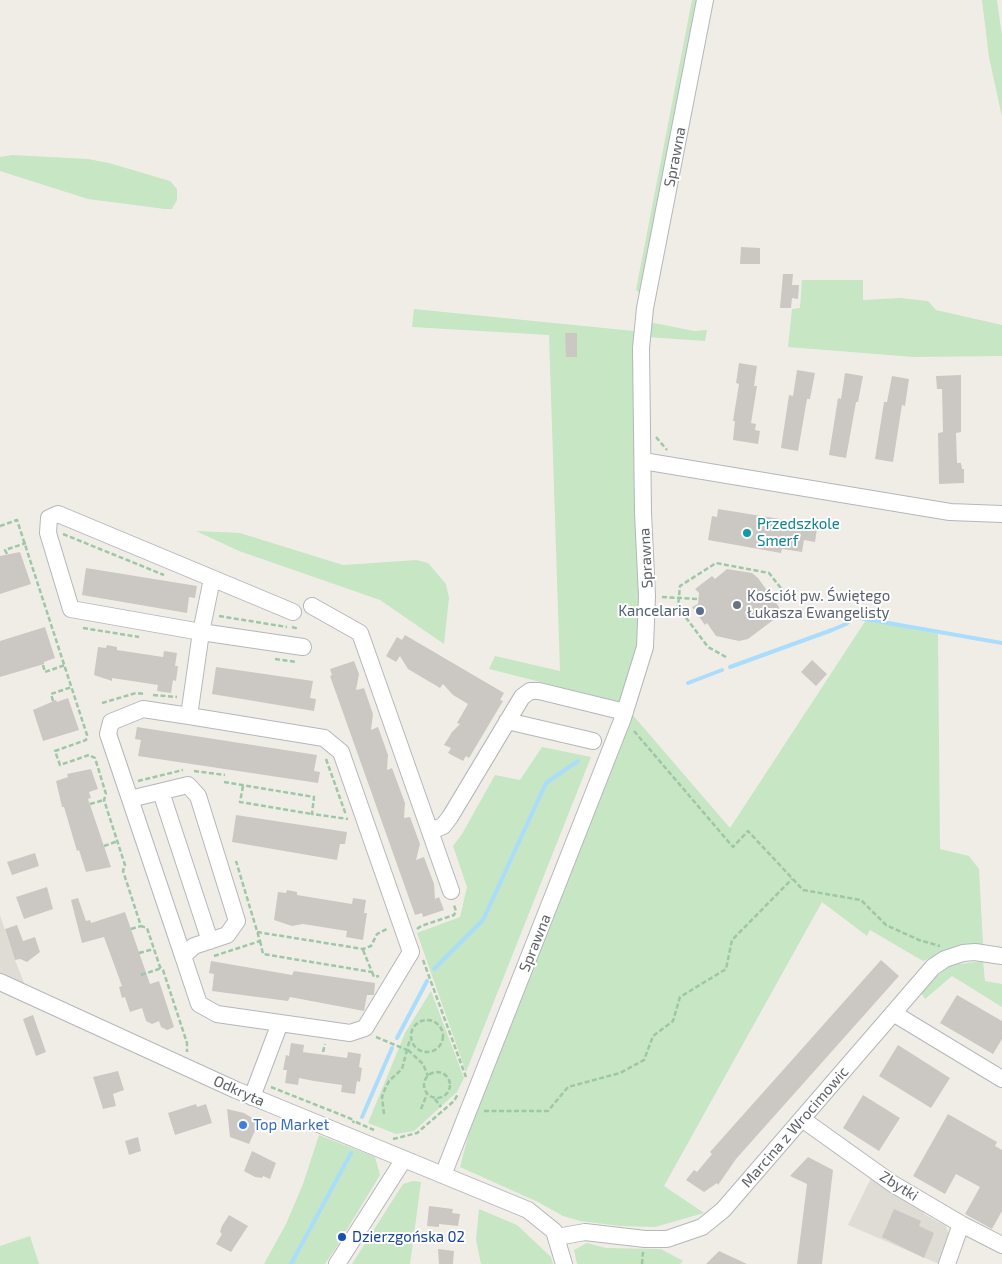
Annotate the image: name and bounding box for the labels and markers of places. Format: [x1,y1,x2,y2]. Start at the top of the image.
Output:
place label: Przedszkole Smerf [757,515,840,550]
marker: Przedszkole Smerf [741,527,753,539]
place label: Kościół pw. Świętego Łukasza Ewangelisty [747,587,890,622]
marker: Kościół pw. Świętego Łukasza Ewangelisty [731,599,743,611]
place label: Kancelaria [618,602,690,620]
marker: Kancelaria [694,605,706,617]
place label: Top Market [253,1116,329,1134]
marker: Top Market [237,1119,249,1131]
place label: Dzierzgońska 02 [352,1228,465,1246]
marker: Dzierzgońska 02 [336,1231,348,1243]

